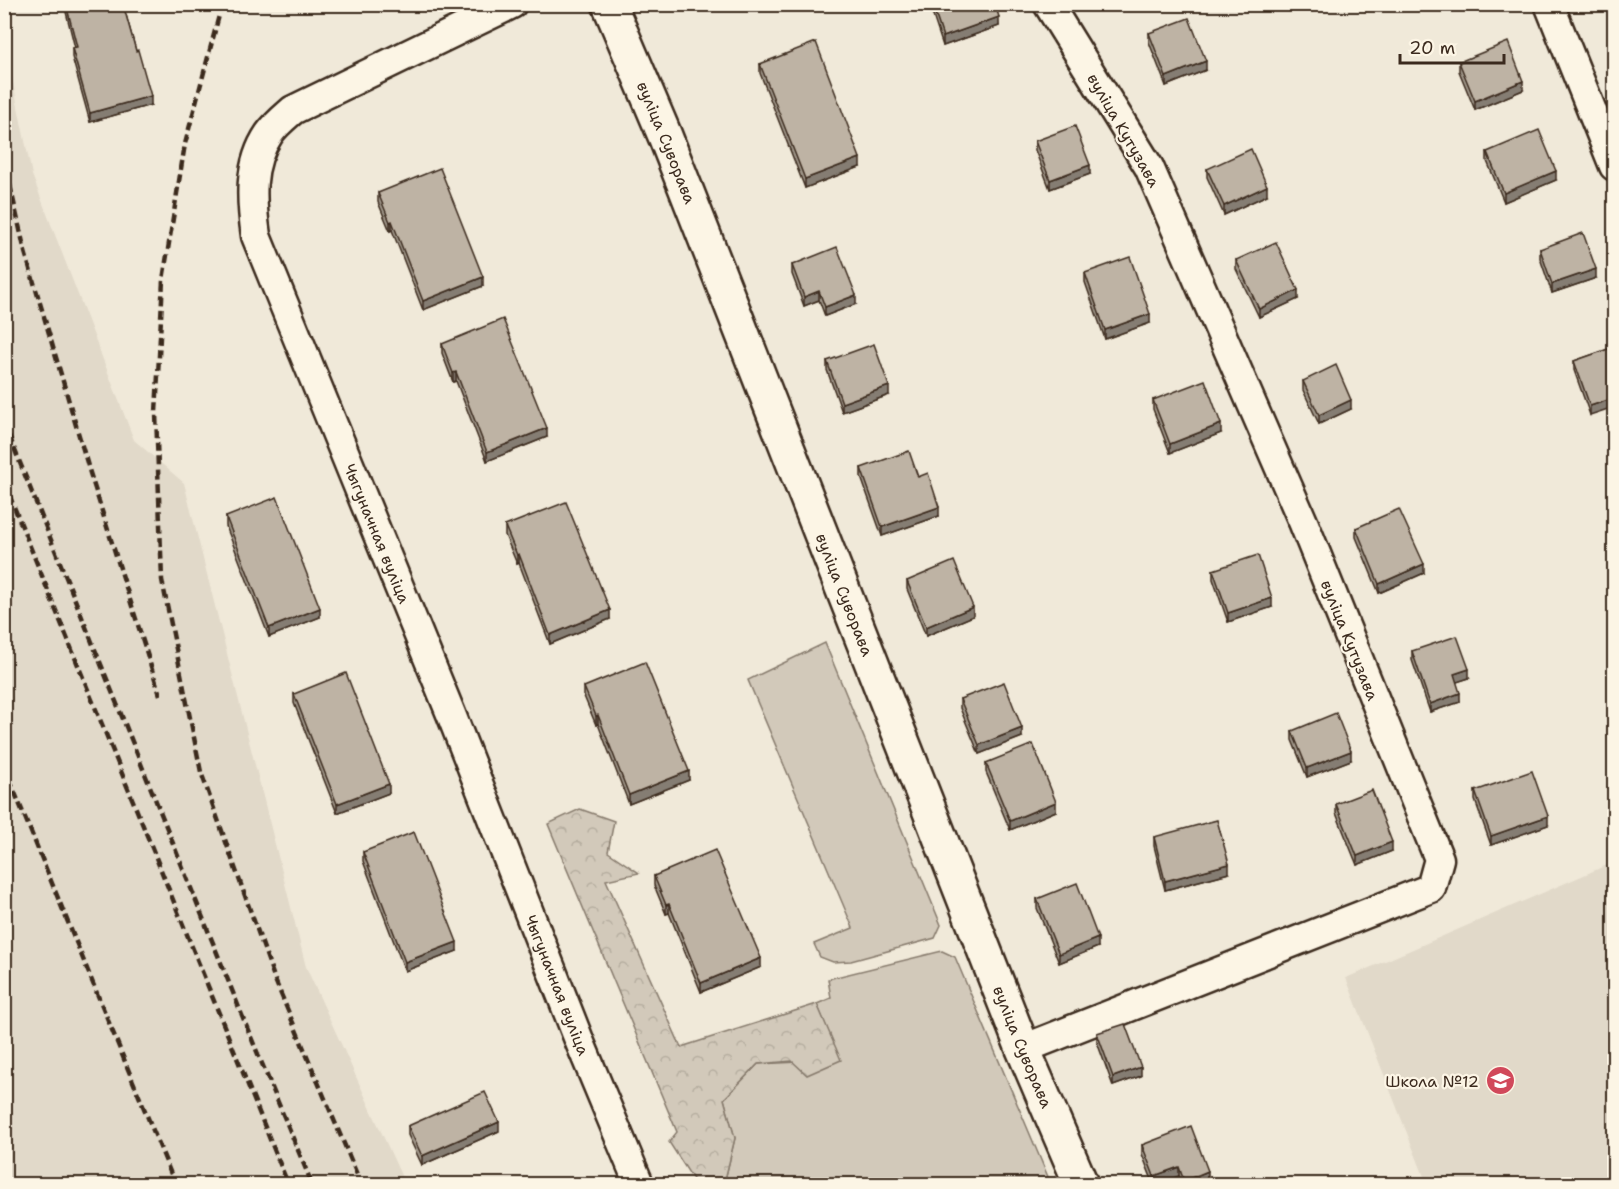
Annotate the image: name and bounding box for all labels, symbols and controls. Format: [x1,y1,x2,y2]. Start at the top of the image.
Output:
scale bar [1400,27,1504,65]
text: 20 m [1409,36,1455,60]
street label: вуліца Кутузава [1082,69,1165,191]
street label: вуліца Суворава [632,78,701,207]
street label: Чыгуначная вуліца [339,461,415,607]
street label: вуліца Суворава [811,530,878,659]
street label: вуліца Кутузава [1316,577,1383,704]
street label: Чыгуначная вуліца [520,912,594,1059]
street label: вуліца Суворава [988,983,1057,1111]
school or university icon: Школа №12 [1484,1065,1516,1097]
place label: Школа №12 [1385,1071,1479,1092]

